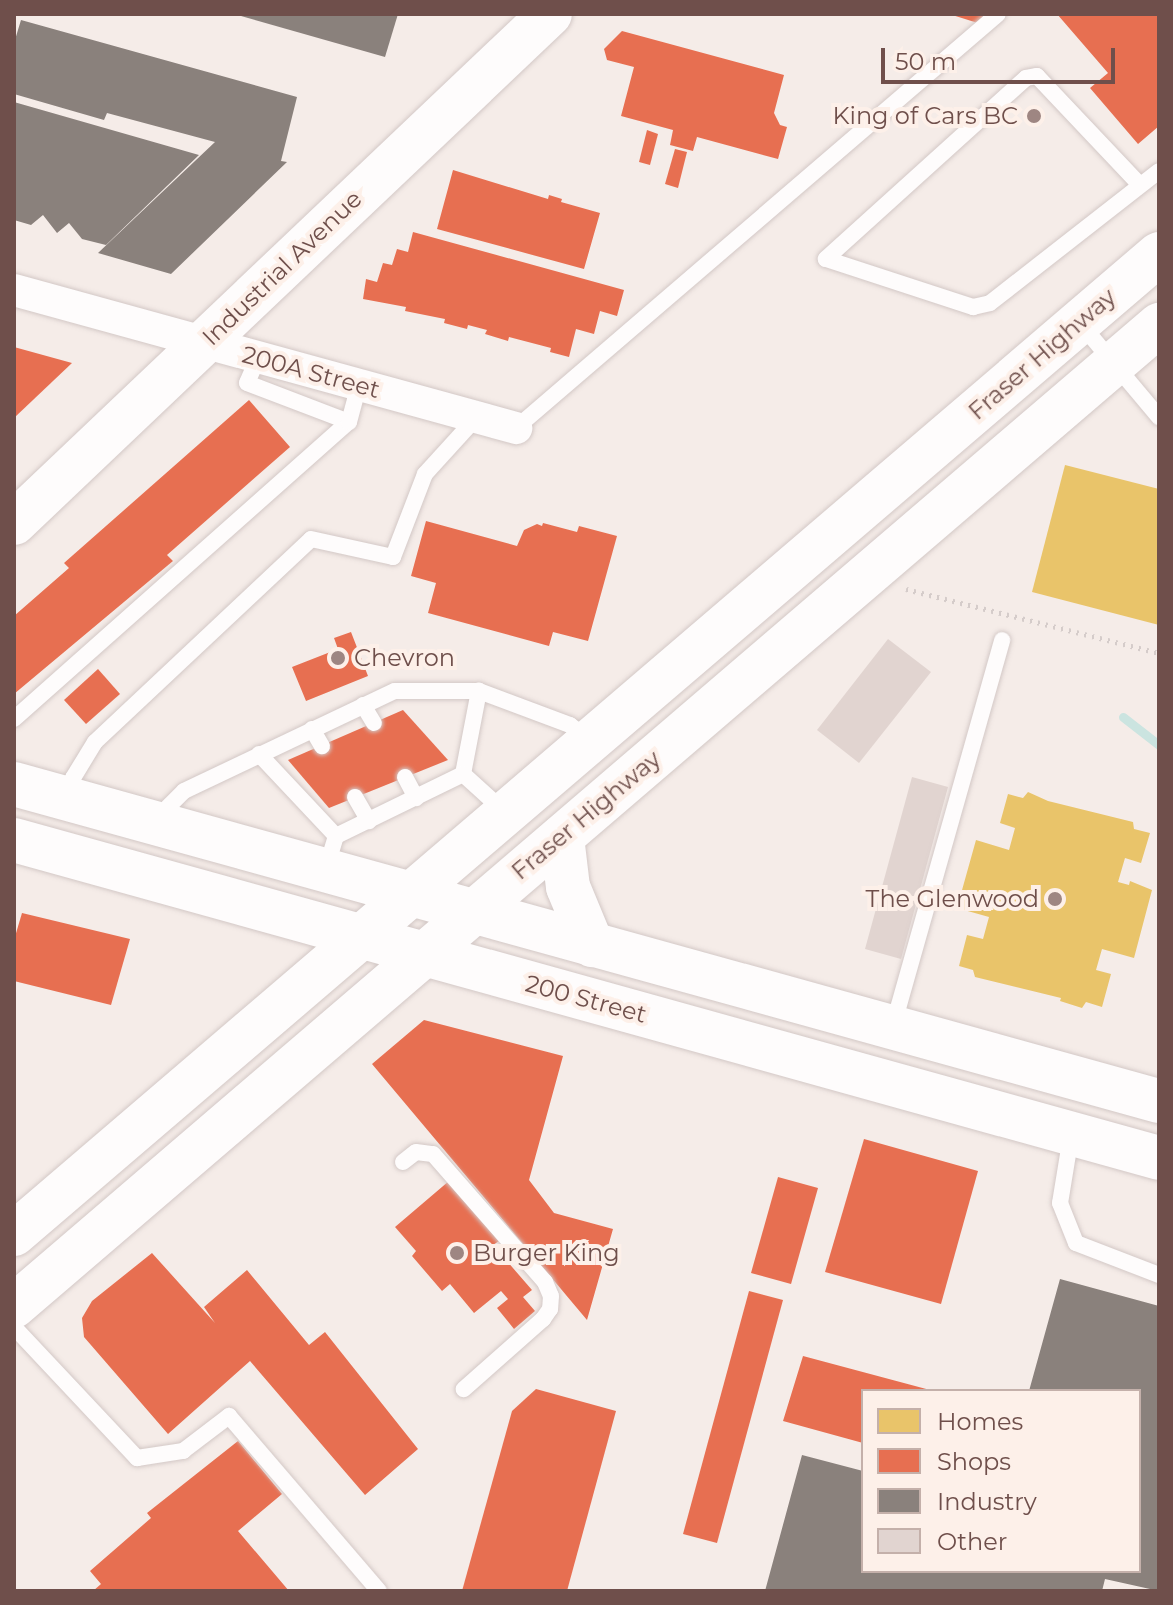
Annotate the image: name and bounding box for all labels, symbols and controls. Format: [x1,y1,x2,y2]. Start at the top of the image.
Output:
scale bar [885,32,1119,82]
text: 50 m [895,47,956,76]
place label: King of Cars BC [832,102,1018,130]
marker: King of Cars BC [1025,107,1043,125]
street label: Industrial Avenue [196,184,368,352]
street label: Fraser Highway [963,282,1121,426]
street label: 200A Street [239,340,383,404]
place label: Chevron [354,644,455,672]
marker: Chevron [329,649,347,667]
street label: Fraser Highway [506,744,666,886]
place label: The Glenwood [866,885,1039,913]
marker: The Glenwood [1046,890,1064,908]
street label: 200 Street [522,969,650,1029]
place label: Burger King [473,1239,620,1267]
marker: Burger King [448,1244,466,1262]
legend [861,1389,1141,1573]
text: Homes [937,1407,1023,1436]
text: Shops [937,1447,1011,1476]
text: Industry [937,1487,1037,1516]
text: Other [937,1527,1007,1556]

